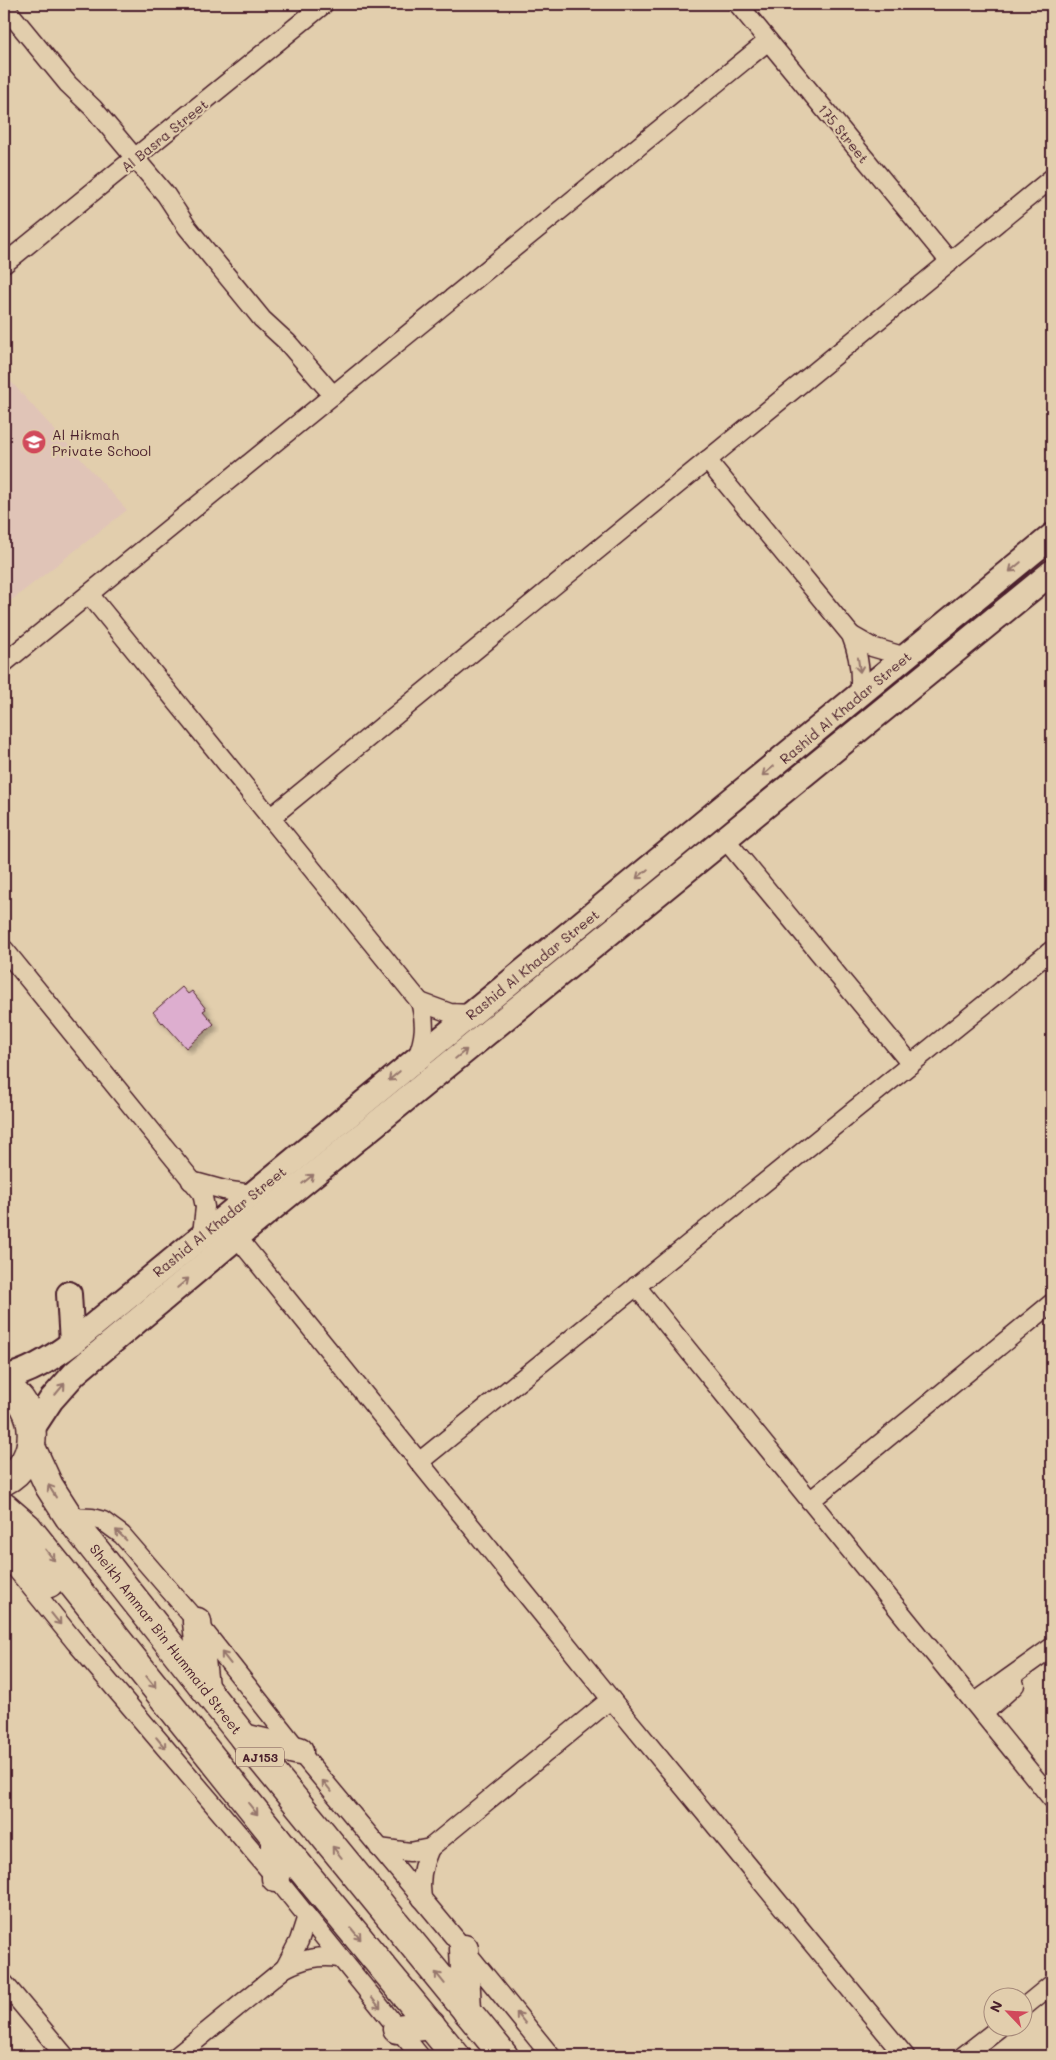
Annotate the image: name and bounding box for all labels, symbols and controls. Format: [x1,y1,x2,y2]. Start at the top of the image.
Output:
street label: Al Basra Street [117,94,211,176]
street label: 175 Street [814,99,874,167]
place label: Al Hikmah Private School [52,425,151,460]
school or university icon: Al Hikmah Private School [21,429,47,455]
one-way arrow [1008,561,1021,573]
street label: Rashid Al Khadar Street [775,646,915,768]
one-way arrow [854,657,864,673]
one-way arrow [762,765,775,776]
one-way arrow [636,868,649,879]
street label: Rashid Al Khadar Street [461,904,603,1024]
one-way arrow [454,1049,467,1060]
one-way arrow [388,1070,401,1082]
street label: Rashid Al Khadar Street [148,1161,290,1281]
one-way arrow [301,1174,314,1185]
one-way arrow [176,1277,189,1289]
one-way arrow [54,1383,65,1396]
one-way arrow [47,1484,57,1498]
one-way arrow [116,1529,128,1541]
street label: Sheikh Ammar Bin Hummaid Street [86,1540,246,1738]
one-way arrow [44,1548,55,1561]
one-way arrow [51,1612,62,1625]
one-way arrow [221,1652,232,1665]
one-way arrow [146,1675,157,1688]
one-way arrow [156,1736,167,1749]
road number: AJ153 [236,1748,284,1766]
one-way arrow [322,1779,333,1792]
one-way arrow [247,1802,258,1815]
one-way arrow [332,1846,343,1859]
one-way arrow [350,1928,361,1941]
one-way arrow [434,1972,445,1985]
north arrow [984,1988,1034,2038]
one-way arrow [371,1996,382,2009]
text: N [985,1997,1007,2015]
one-way arrow [515,2012,526,2025]

